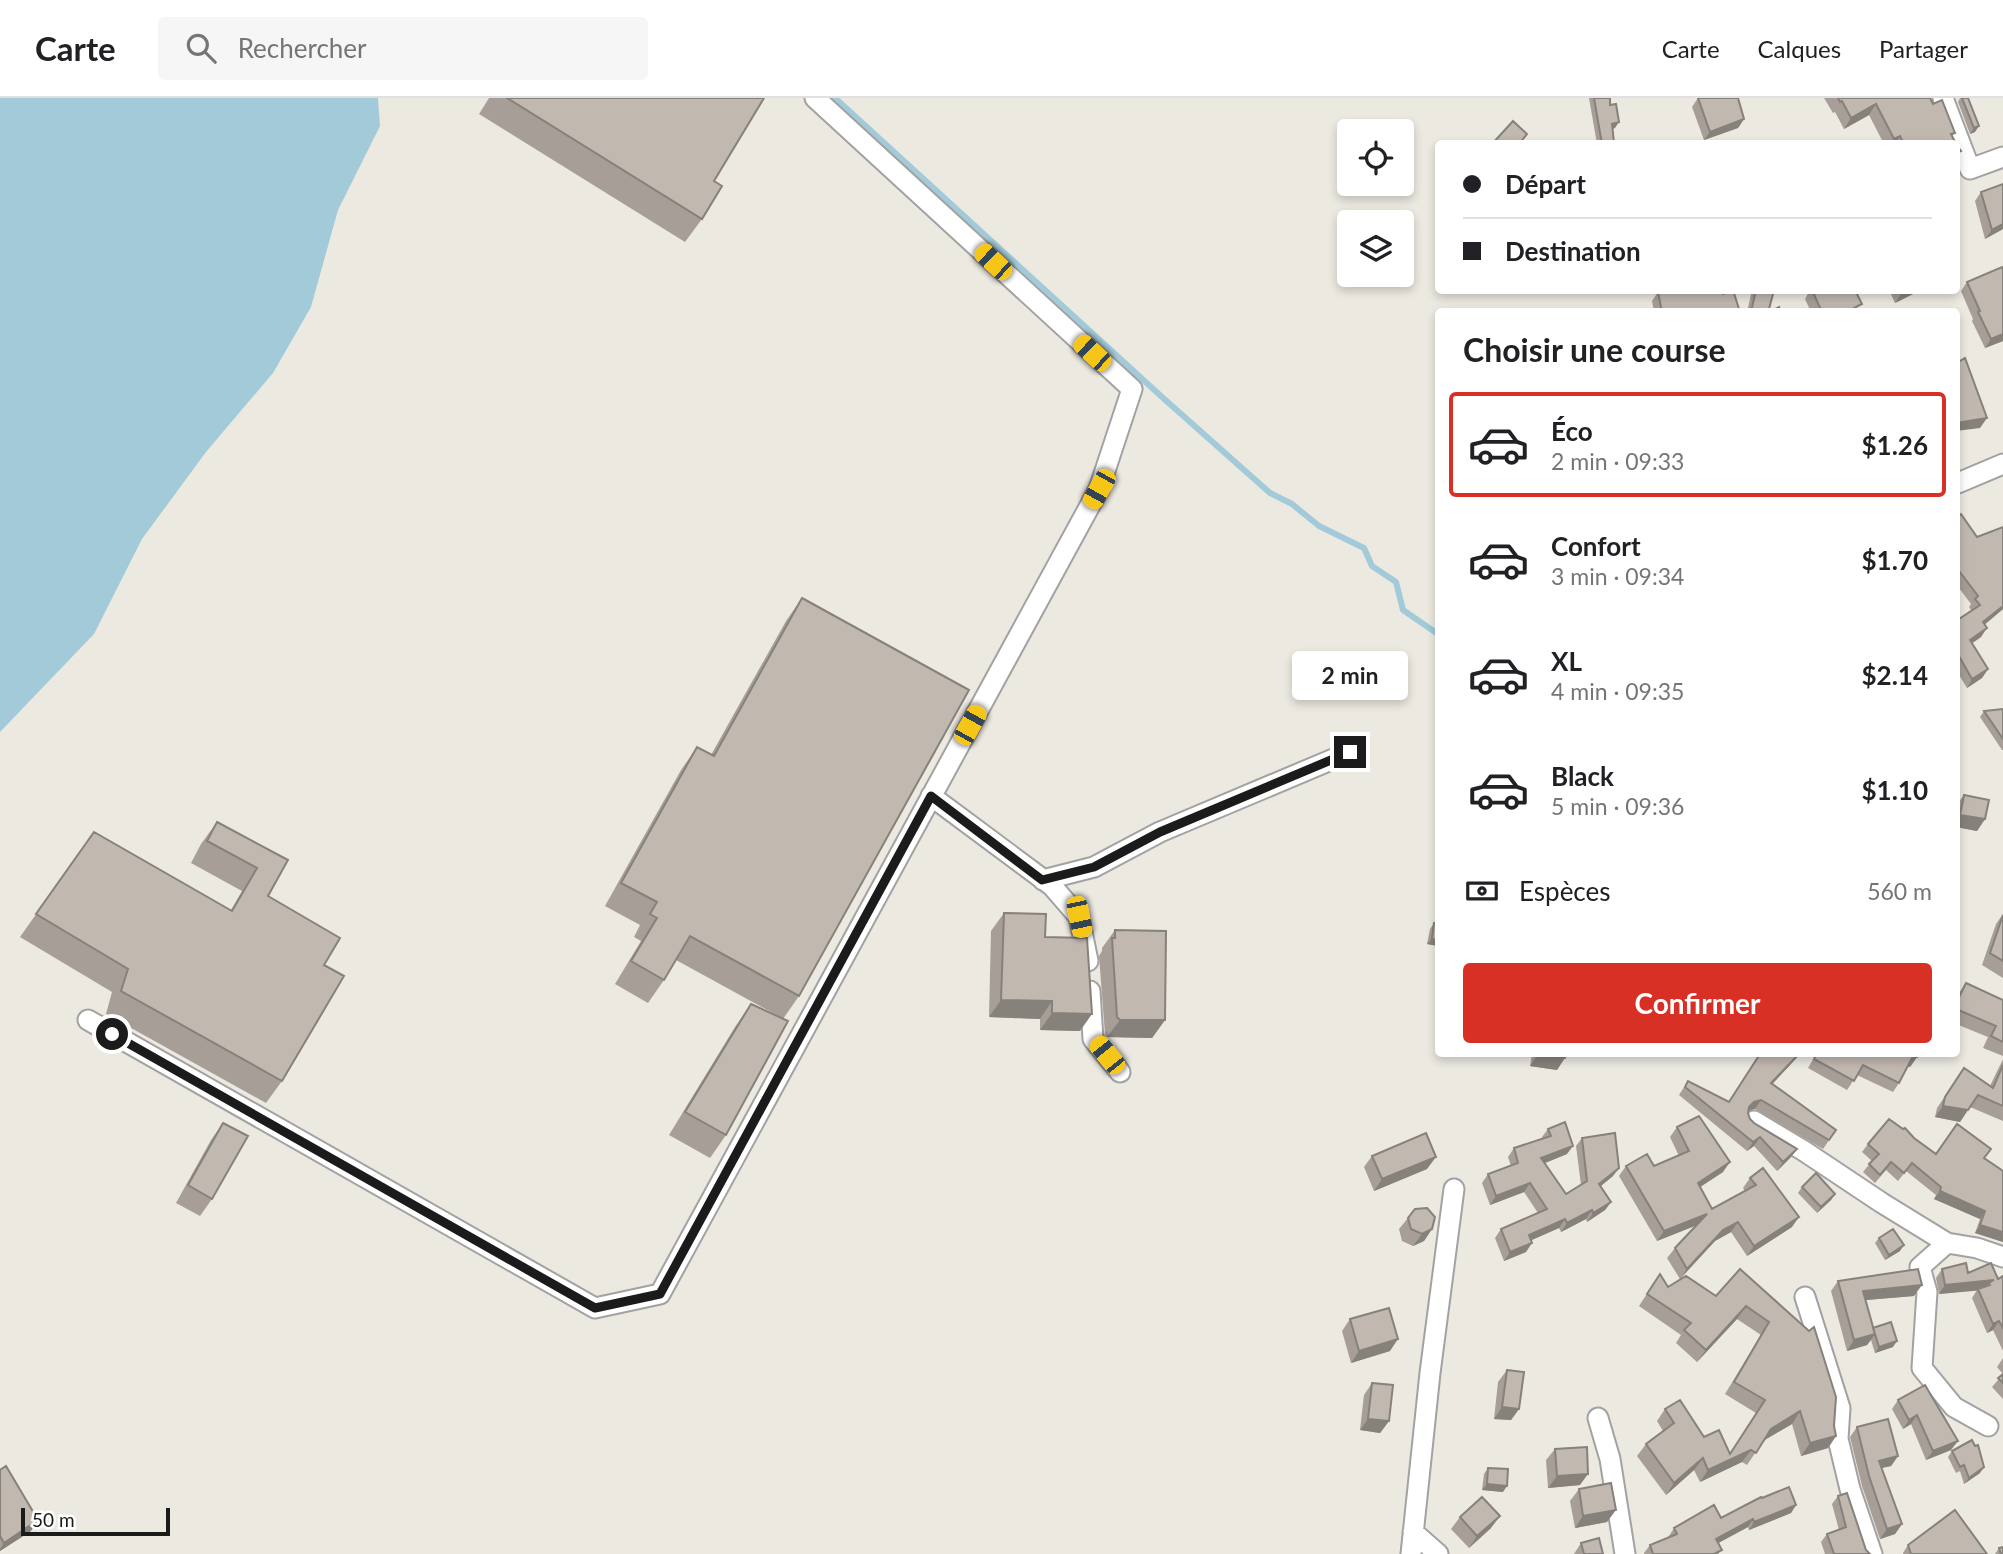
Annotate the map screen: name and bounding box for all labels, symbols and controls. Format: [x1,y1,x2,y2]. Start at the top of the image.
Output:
search box [158,17,648,80]
text: Carte [35,28,116,68]
icon: search [182,29,220,67]
text: Rechercher [238,32,367,64]
text: Carte [1662,34,1720,63]
text: Calques [1758,34,1841,63]
text: Partager [1879,34,1968,63]
map controls [1337,119,1414,287]
button: locate [1337,119,1414,196]
text: Départ [1505,168,1586,200]
button: layers [1337,210,1414,287]
text: Destination [1505,235,1641,267]
car [971,240,1016,284]
text: Choisir une course [1463,330,1726,369]
car [1070,331,1115,375]
icon: car [1467,413,1530,476]
text: Éco [1551,415,1593,447]
text: $1.26 [1862,429,1928,461]
text: 2 min · 09:33 [1551,447,1684,475]
car [1080,466,1119,512]
icon: car [1467,528,1530,591]
text: Confort [1551,530,1641,562]
text: $1.70 [1862,544,1928,576]
text: 3 min · 09:34 [1551,562,1684,590]
icon: car [1467,643,1530,706]
text: XL [1551,645,1582,677]
callout: 2 min [1292,650,1408,700]
text: $2.14 [1862,659,1928,691]
text: 2 min [1321,661,1379,689]
text: 4 min · 09:35 [1551,677,1684,705]
car [951,702,990,748]
route end [1334,736,1366,768]
icon: car [1467,758,1530,821]
text: Black [1551,760,1614,792]
text: $1.10 [1862,774,1928,806]
text: 5 min · 09:36 [1551,792,1684,820]
icon: cash [1463,872,1501,910]
text: Espèces [1519,875,1611,907]
text: 560 m [1867,877,1932,905]
car [1065,894,1094,940]
button: Confirmer [1463,963,1932,1043]
route start [96,1018,128,1050]
car [1086,1032,1129,1078]
scale bar [21,1505,170,1537]
text: 50 m [32,1508,75,1531]

